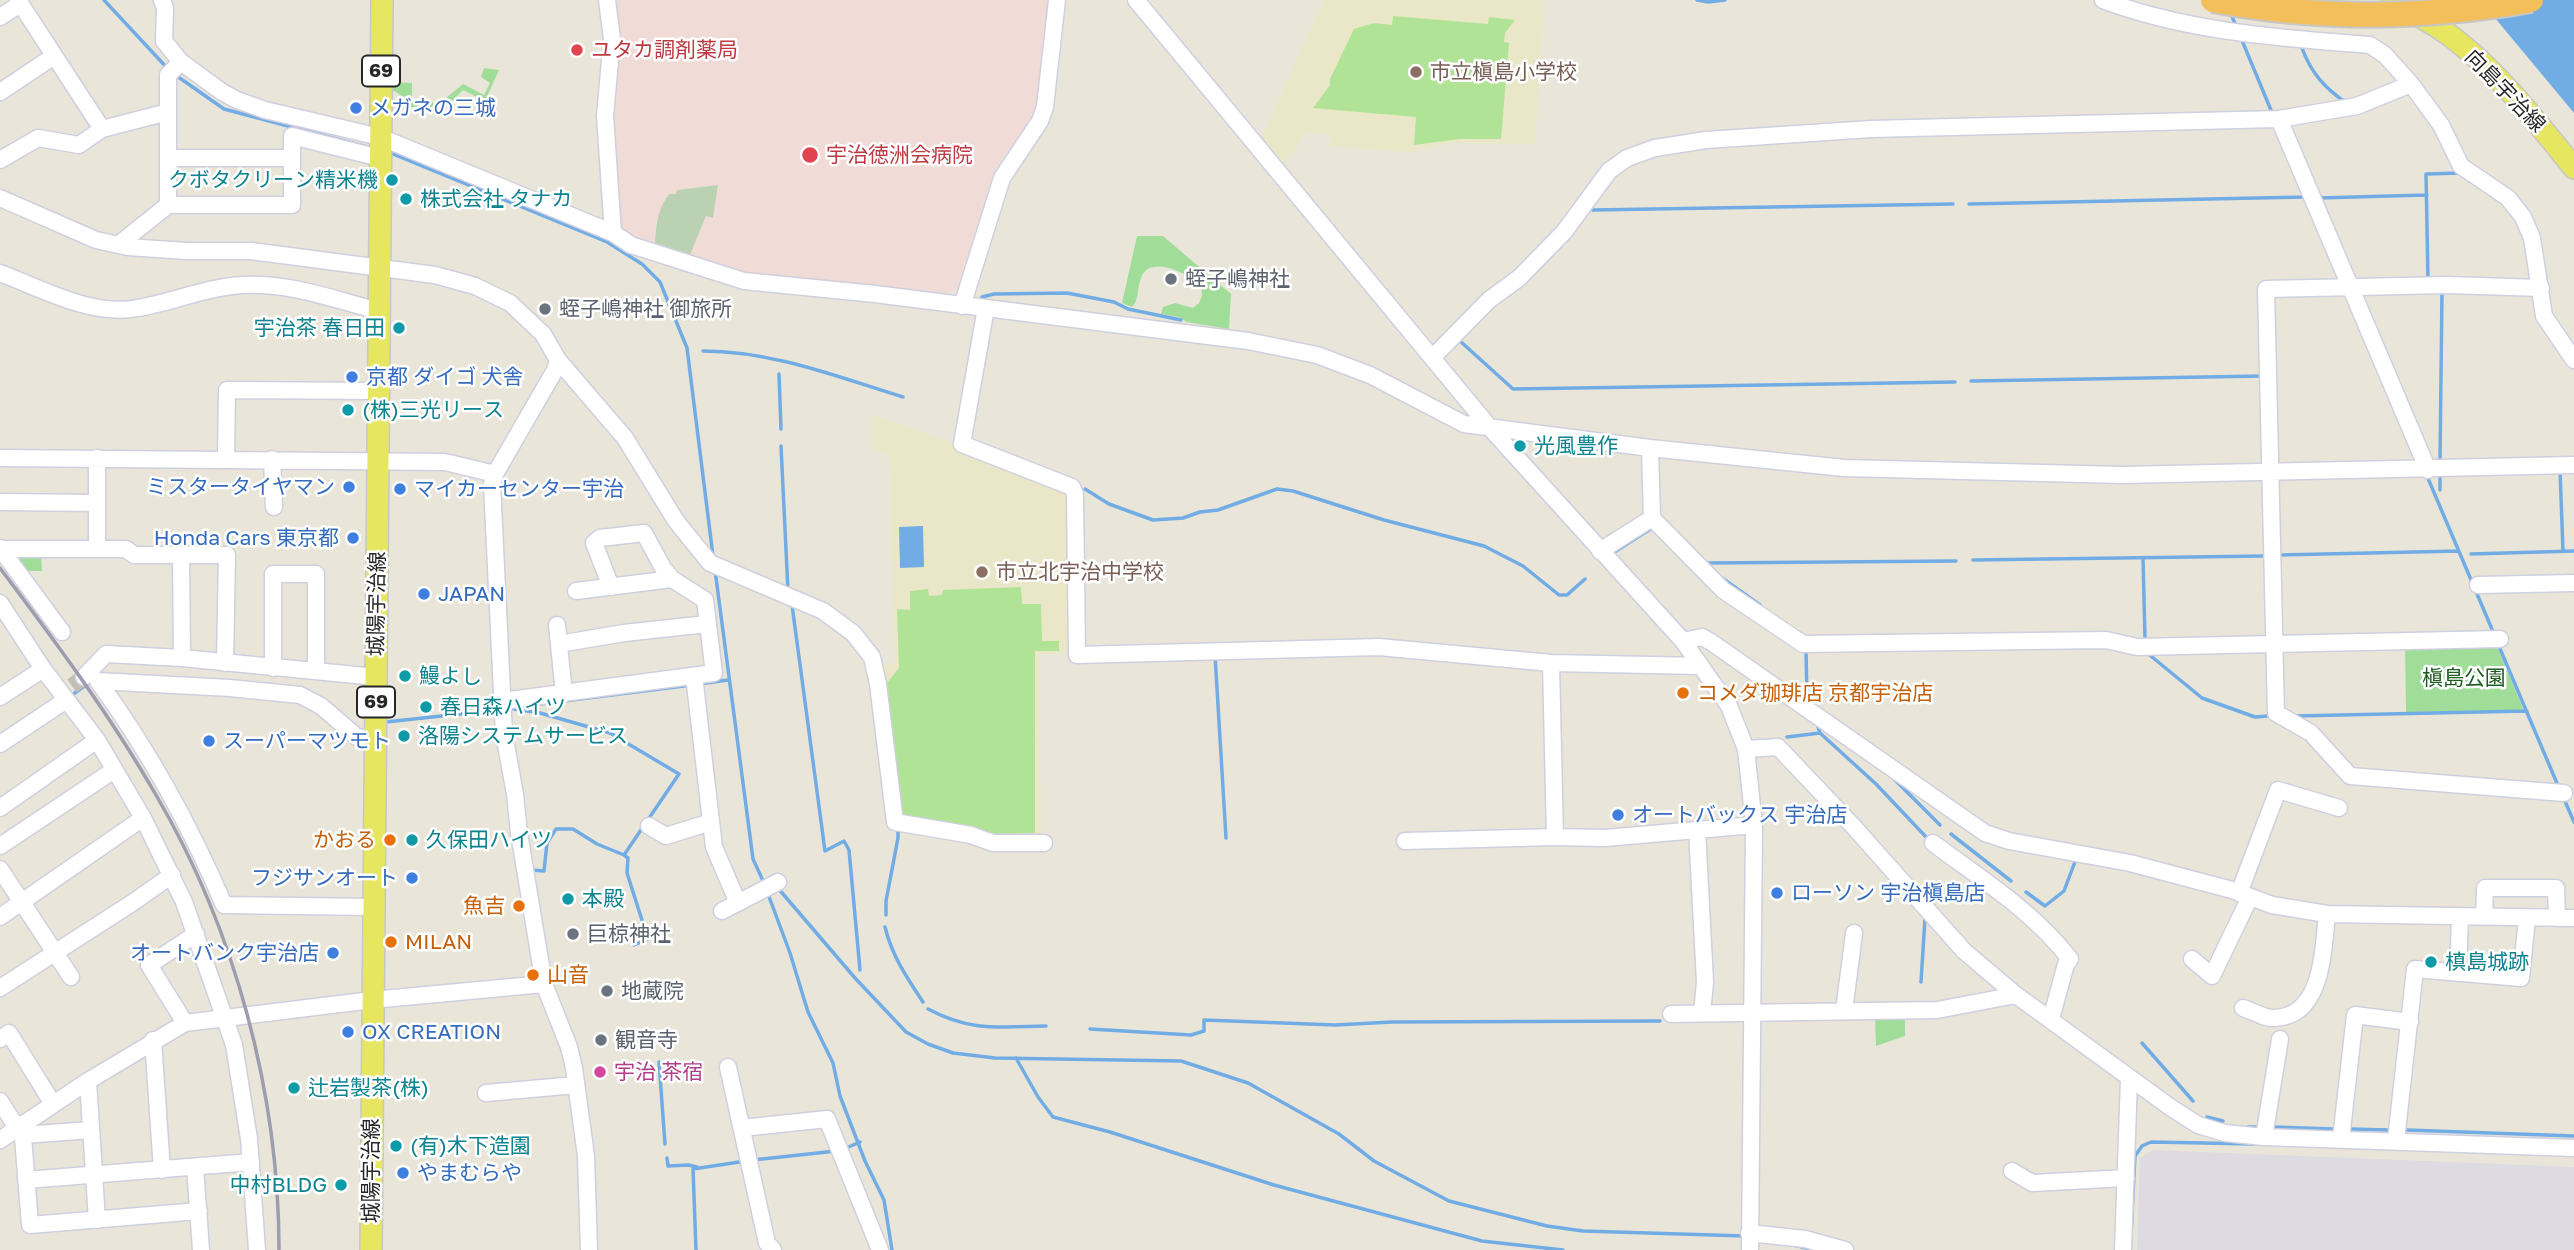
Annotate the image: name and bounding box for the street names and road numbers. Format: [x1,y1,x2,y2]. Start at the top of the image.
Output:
street label: 向島宇治線 [2459,44,2551,138]
road number: 69 [362,55,400,86]
street label: 城陽宇治線 [363,551,391,657]
road number: 69 [357,687,395,718]
street label: 城陽宇治線 [358,1119,384,1223]

